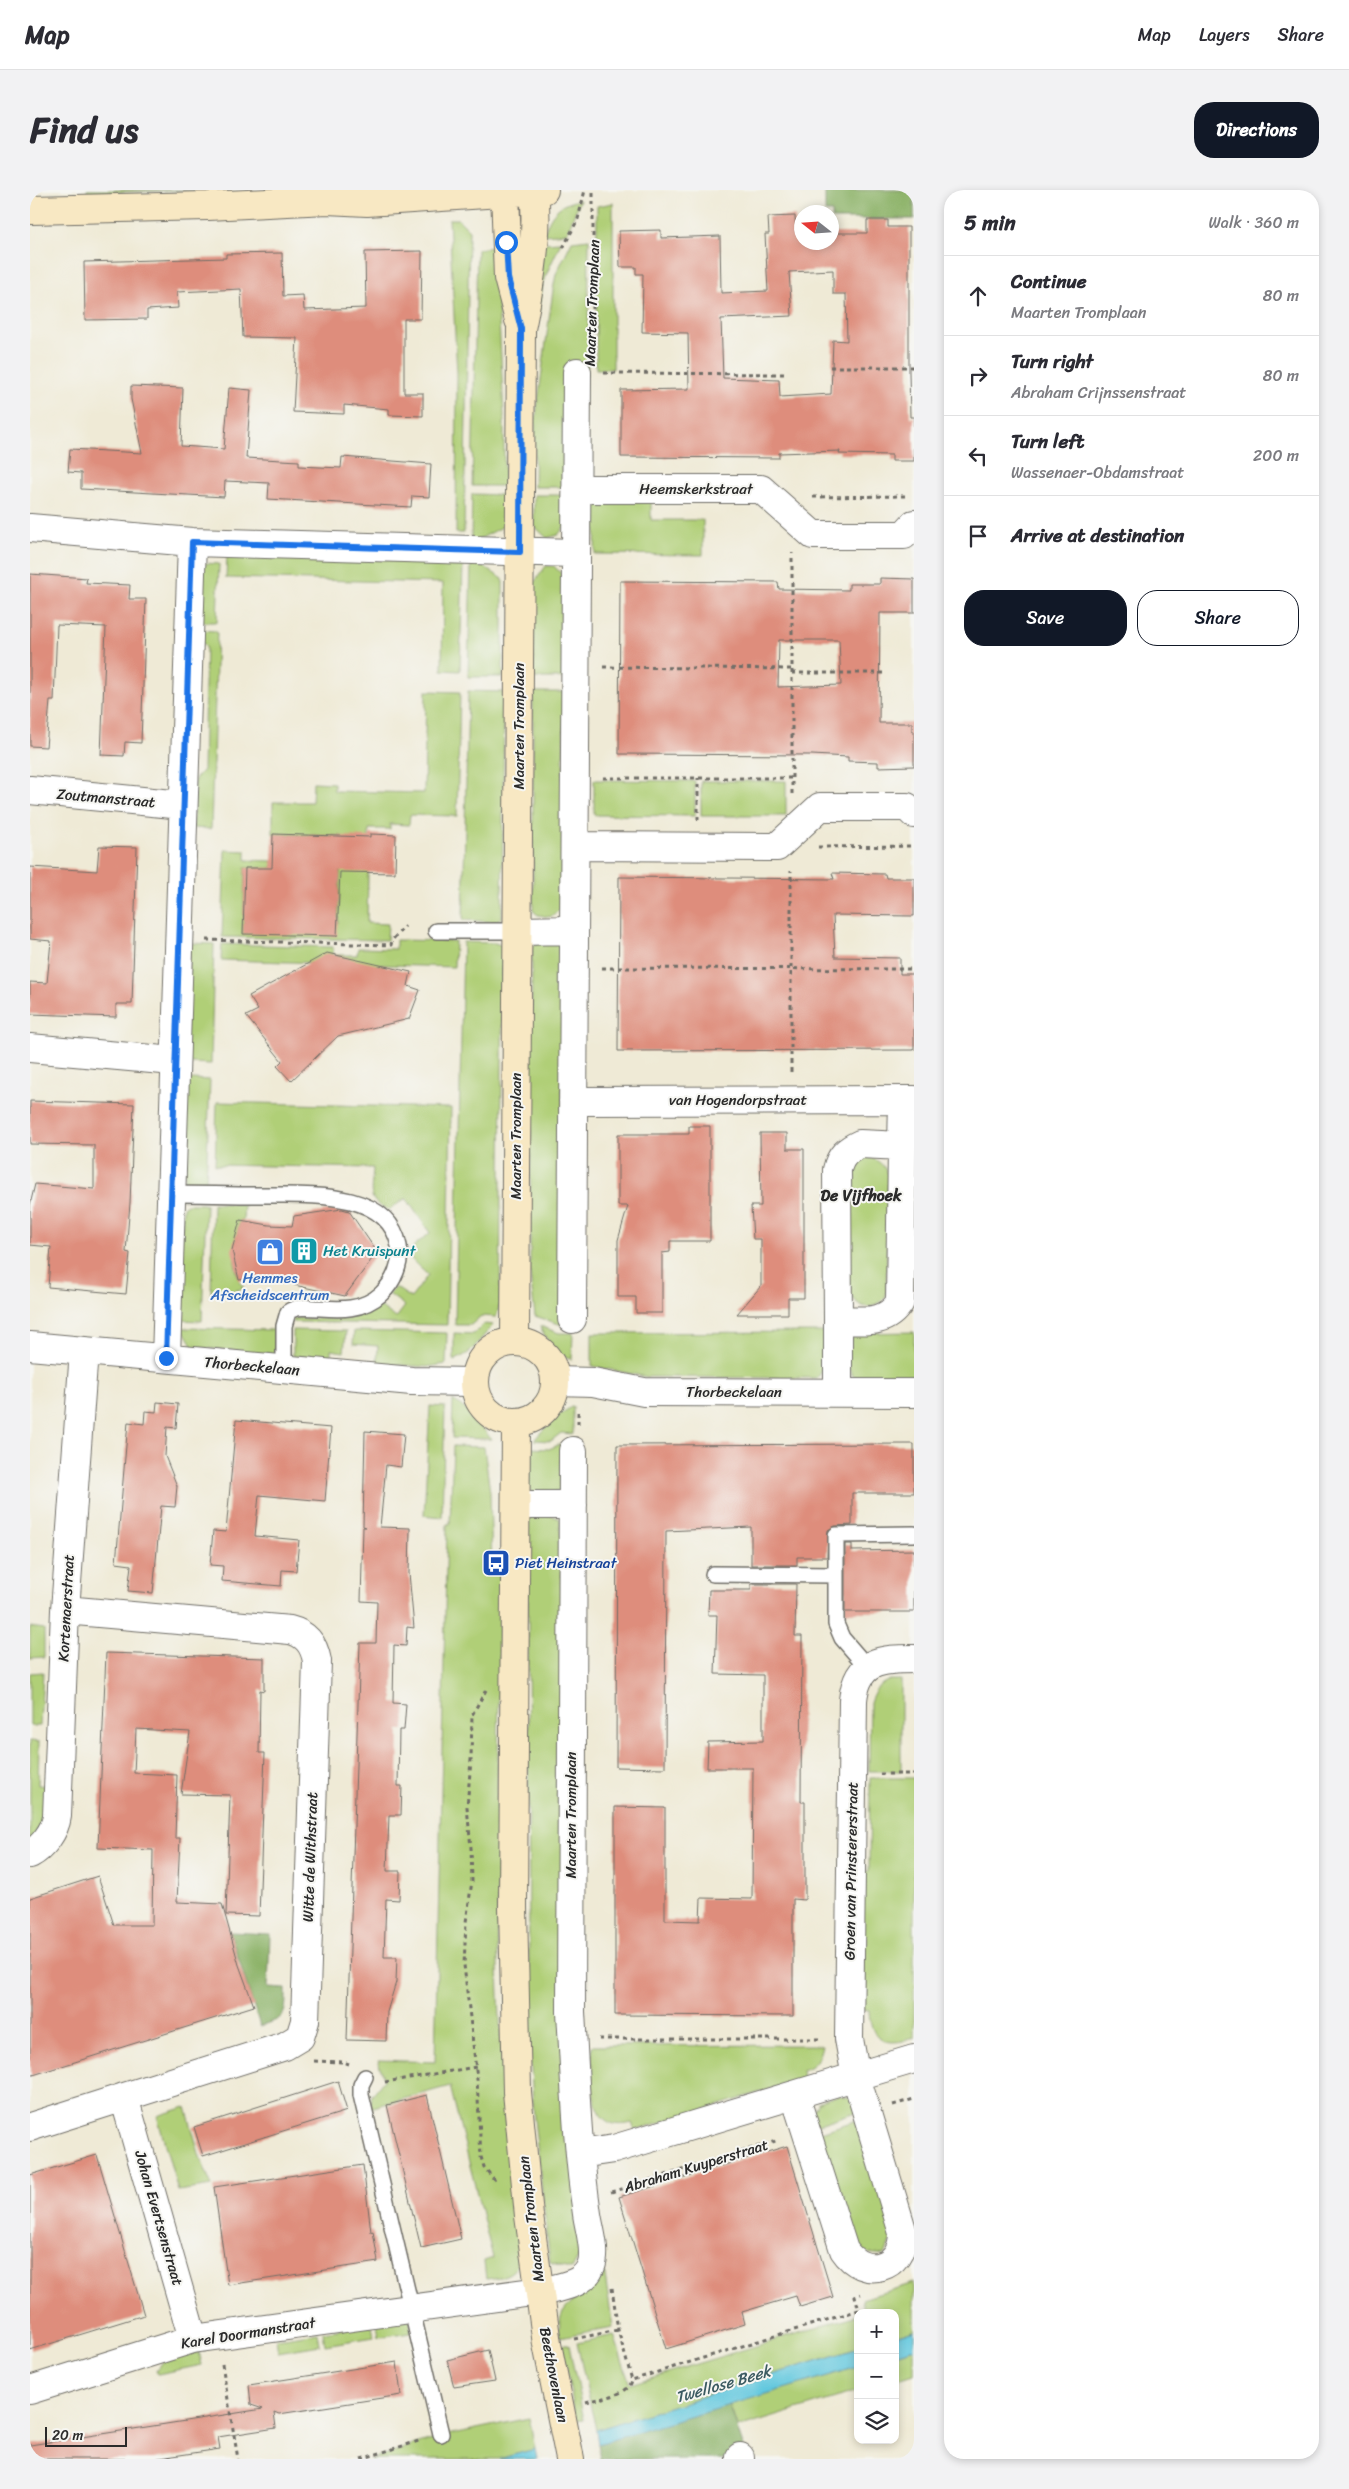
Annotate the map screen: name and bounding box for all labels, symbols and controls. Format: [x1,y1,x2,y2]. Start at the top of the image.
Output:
text: Map [25,14,69,56]
text: Map [1138,19,1171,51]
text: Layers [1199,19,1250,51]
text: Share [1278,19,1324,51]
text: Find us [30,99,138,161]
button: Directions [1194,102,1319,158]
text: 5 min [964,204,1016,242]
north arrow [794,205,839,250]
text: Walk · 360 m [1209,208,1299,237]
route start [495,231,518,254]
street label: Maarten Tromplaan [577,239,607,367]
text: Continue [1011,265,1087,298]
text: 80 m [1263,281,1299,310]
icon: ahead [964,282,992,310]
text: Maarten Tromplaan [1011,298,1146,327]
text: Turn right [1011,345,1093,378]
text: 80 m [1263,361,1299,390]
icon: right [964,362,992,390]
text: Abraham Crijnssenstraat [1011,378,1186,407]
text: Turn left [1011,425,1084,458]
text: 200 m [1253,441,1299,470]
icon: left [964,442,992,470]
text: Wassenaer-Obdamstraat [1011,458,1184,487]
street label: Heemskerkstraat [639,476,754,502]
text: Arrive at destination [1011,519,1184,552]
icon: arrive [964,522,992,550]
button: Save [964,590,1127,646]
button: Share [1137,590,1299,646]
street label: Maarten Tromplaan [506,663,532,789]
street label: Zoutmanstraat [56,781,157,815]
street label: Maarten Tromplaan [503,1073,529,1199]
street label: van Hogendorpstraat [669,1087,807,1113]
district label: De Vijfhoek [820,1181,902,1210]
building icon: Het Kruispunt [289,1236,319,1266]
shop icon: Hemmes Afscheidscentrum [255,1237,285,1267]
place label: Het Kruispunt [323,1238,416,1264]
place label: Hemmes Afscheidscentrum [209,1265,330,1308]
route end [155,1347,178,1370]
street label: Thorbeckelaan [203,1349,301,1383]
street label: Thorbeckelaan [686,1379,782,1405]
bus stop icon: Piet Heinstraat [481,1548,511,1578]
place label: Piet Heinstraat [515,1550,617,1576]
street label: Kortenaerstraat [50,1553,82,1662]
street label: Maarten Tromplaan [558,1752,584,1878]
street label: Groen van Prinstererstraat [836,1781,866,1960]
street label: Witte de Withstraat [295,1791,325,1922]
street label: Abraham Kuyperstraat [620,2132,772,2201]
street label: Johan Evertsenstraat [127,2146,191,2289]
street label: Maarten Tromplaan [510,2154,552,2284]
street label: Karel Doormanstraat [179,2309,318,2356]
map controls [854,2309,899,2444]
button: + [854,2309,899,2354]
street label: Beethovenlaan [532,2325,576,2425]
button: − [854,2354,899,2399]
water label: Twellose Beek [672,2356,777,2411]
button: layers [854,2399,899,2444]
text: 20 m [52,2423,83,2448]
scale bar [45,2424,128,2447]

